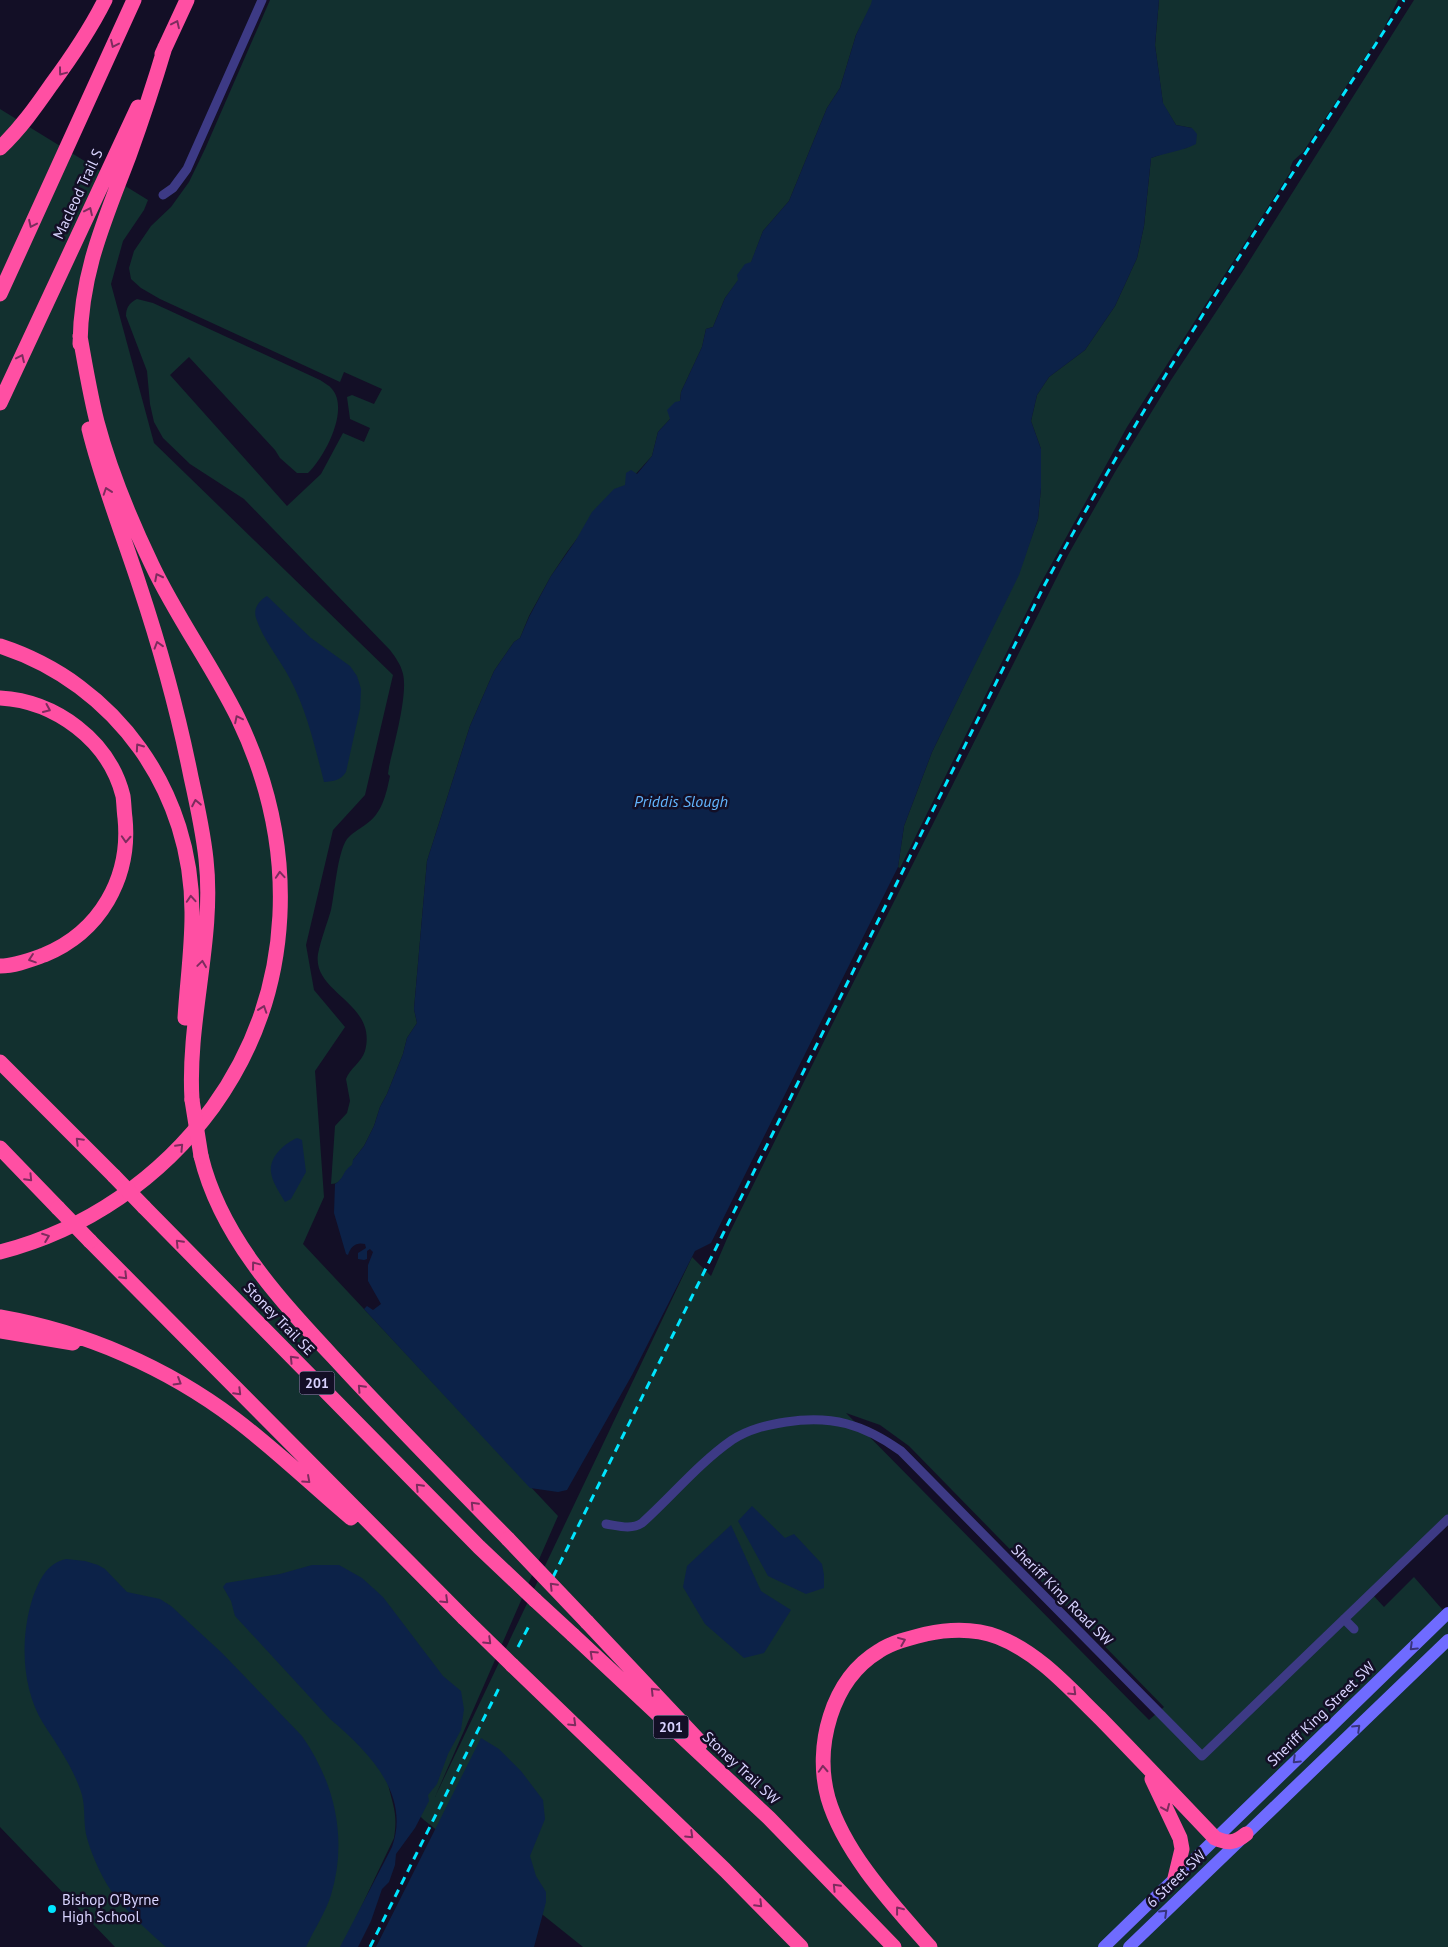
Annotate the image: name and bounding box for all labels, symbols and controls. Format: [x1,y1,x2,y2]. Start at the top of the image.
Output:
one-way arrow [170,20,180,29]
one-way arrow [110,39,120,48]
one-way arrow [59,66,67,75]
street label: Macleod Trail S [48,146,107,242]
one-way arrow [83,207,93,216]
one-way arrow [28,219,38,228]
one-way arrow [14,354,25,363]
one-way arrow [103,487,113,495]
one-way arrow [154,574,164,583]
one-way arrow [154,641,164,649]
one-way arrow [42,703,51,714]
one-way arrow [234,715,244,724]
one-way arrow [136,743,145,753]
water label: Priddis Slough [634,791,728,811]
one-way arrow [192,798,202,807]
one-way arrow [120,836,131,844]
one-way arrow [275,870,286,878]
one-way arrow [186,894,197,902]
one-way arrow [29,953,37,963]
one-way arrow [196,960,206,968]
one-way arrow [257,1005,267,1013]
one-way arrow [76,1138,85,1147]
one-way arrow [174,1143,183,1152]
one-way arrow [23,1172,32,1181]
one-way arrow [41,1233,50,1243]
one-way arrow [176,1240,185,1249]
one-way arrow [252,1261,261,1271]
one-way arrow [118,1270,127,1279]
street label: Stoney Trail SE [240,1278,319,1359]
one-way arrow [290,1356,299,1365]
road number: 201 [300,1372,334,1395]
one-way arrow [172,1375,181,1385]
one-way arrow [358,1384,367,1393]
one-way arrow [233,1386,242,1395]
one-way arrow [301,1474,310,1483]
one-way arrow [416,1484,425,1493]
one-way arrow [471,1501,480,1510]
street label: Sheriff King Road SW [1008,1540,1118,1650]
one-way arrow [550,1583,559,1592]
one-way arrow [439,1594,448,1603]
one-way arrow [482,1635,491,1644]
one-way arrow [898,1637,906,1647]
one-way arrow [1410,1641,1419,1650]
one-way arrow [589,1650,598,1659]
street label: Sheriff King Street SW [1263,1657,1379,1770]
one-way arrow [1067,1686,1076,1695]
one-way arrow [651,1688,660,1697]
road number: 201 [654,1715,688,1738]
one-way arrow [567,1717,576,1726]
one-way arrow [1352,1725,1361,1734]
street label: Stoney Trail SW [699,1727,784,1809]
one-way arrow [1293,1754,1302,1763]
one-way arrow [818,1765,829,1773]
one-way arrow [1160,1803,1171,1812]
one-way arrow [684,1829,693,1838]
street label: 6 Street SW [1142,1845,1210,1911]
one-way arrow [833,1884,842,1893]
place label: Bishop O'Byrne High School [62,1890,159,1926]
one-way arrow [754,1899,763,1908]
marker: Bishop O'Byrne High School [46,1903,58,1915]
one-way arrow [896,1907,904,1916]
one-way arrow [1158,1910,1167,1919]

